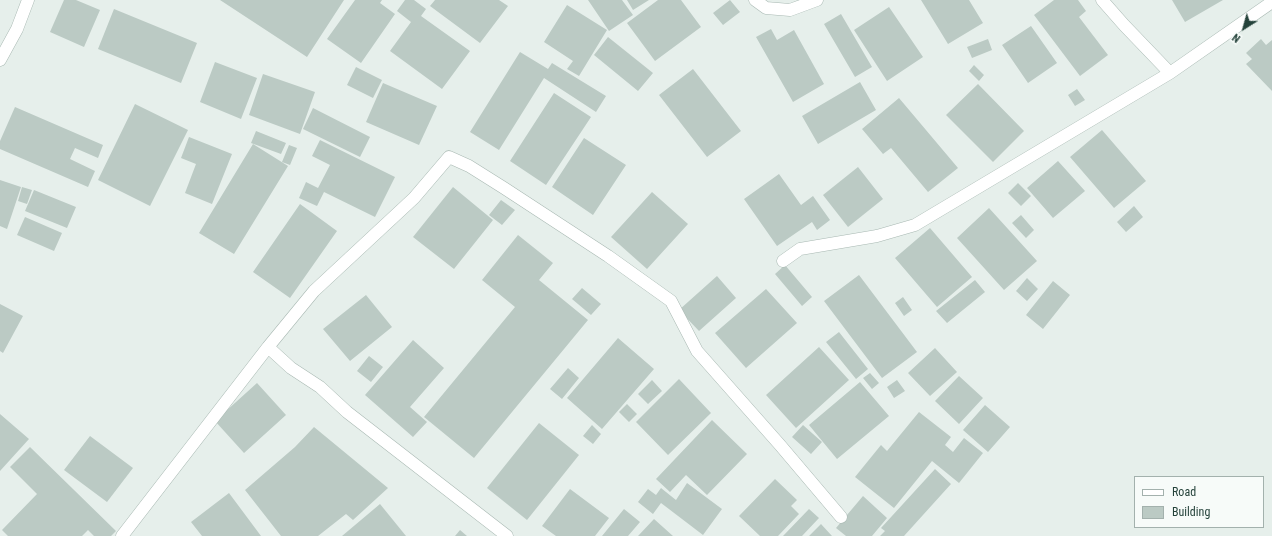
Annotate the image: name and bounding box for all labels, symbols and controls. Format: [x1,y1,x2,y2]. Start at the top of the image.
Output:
north arrow [1224,8,1264,48]
text: N [1230,31,1243,45]
legend [1134,476,1264,528]
text: Road [1172,485,1196,499]
text: Building [1172,505,1210,519]

